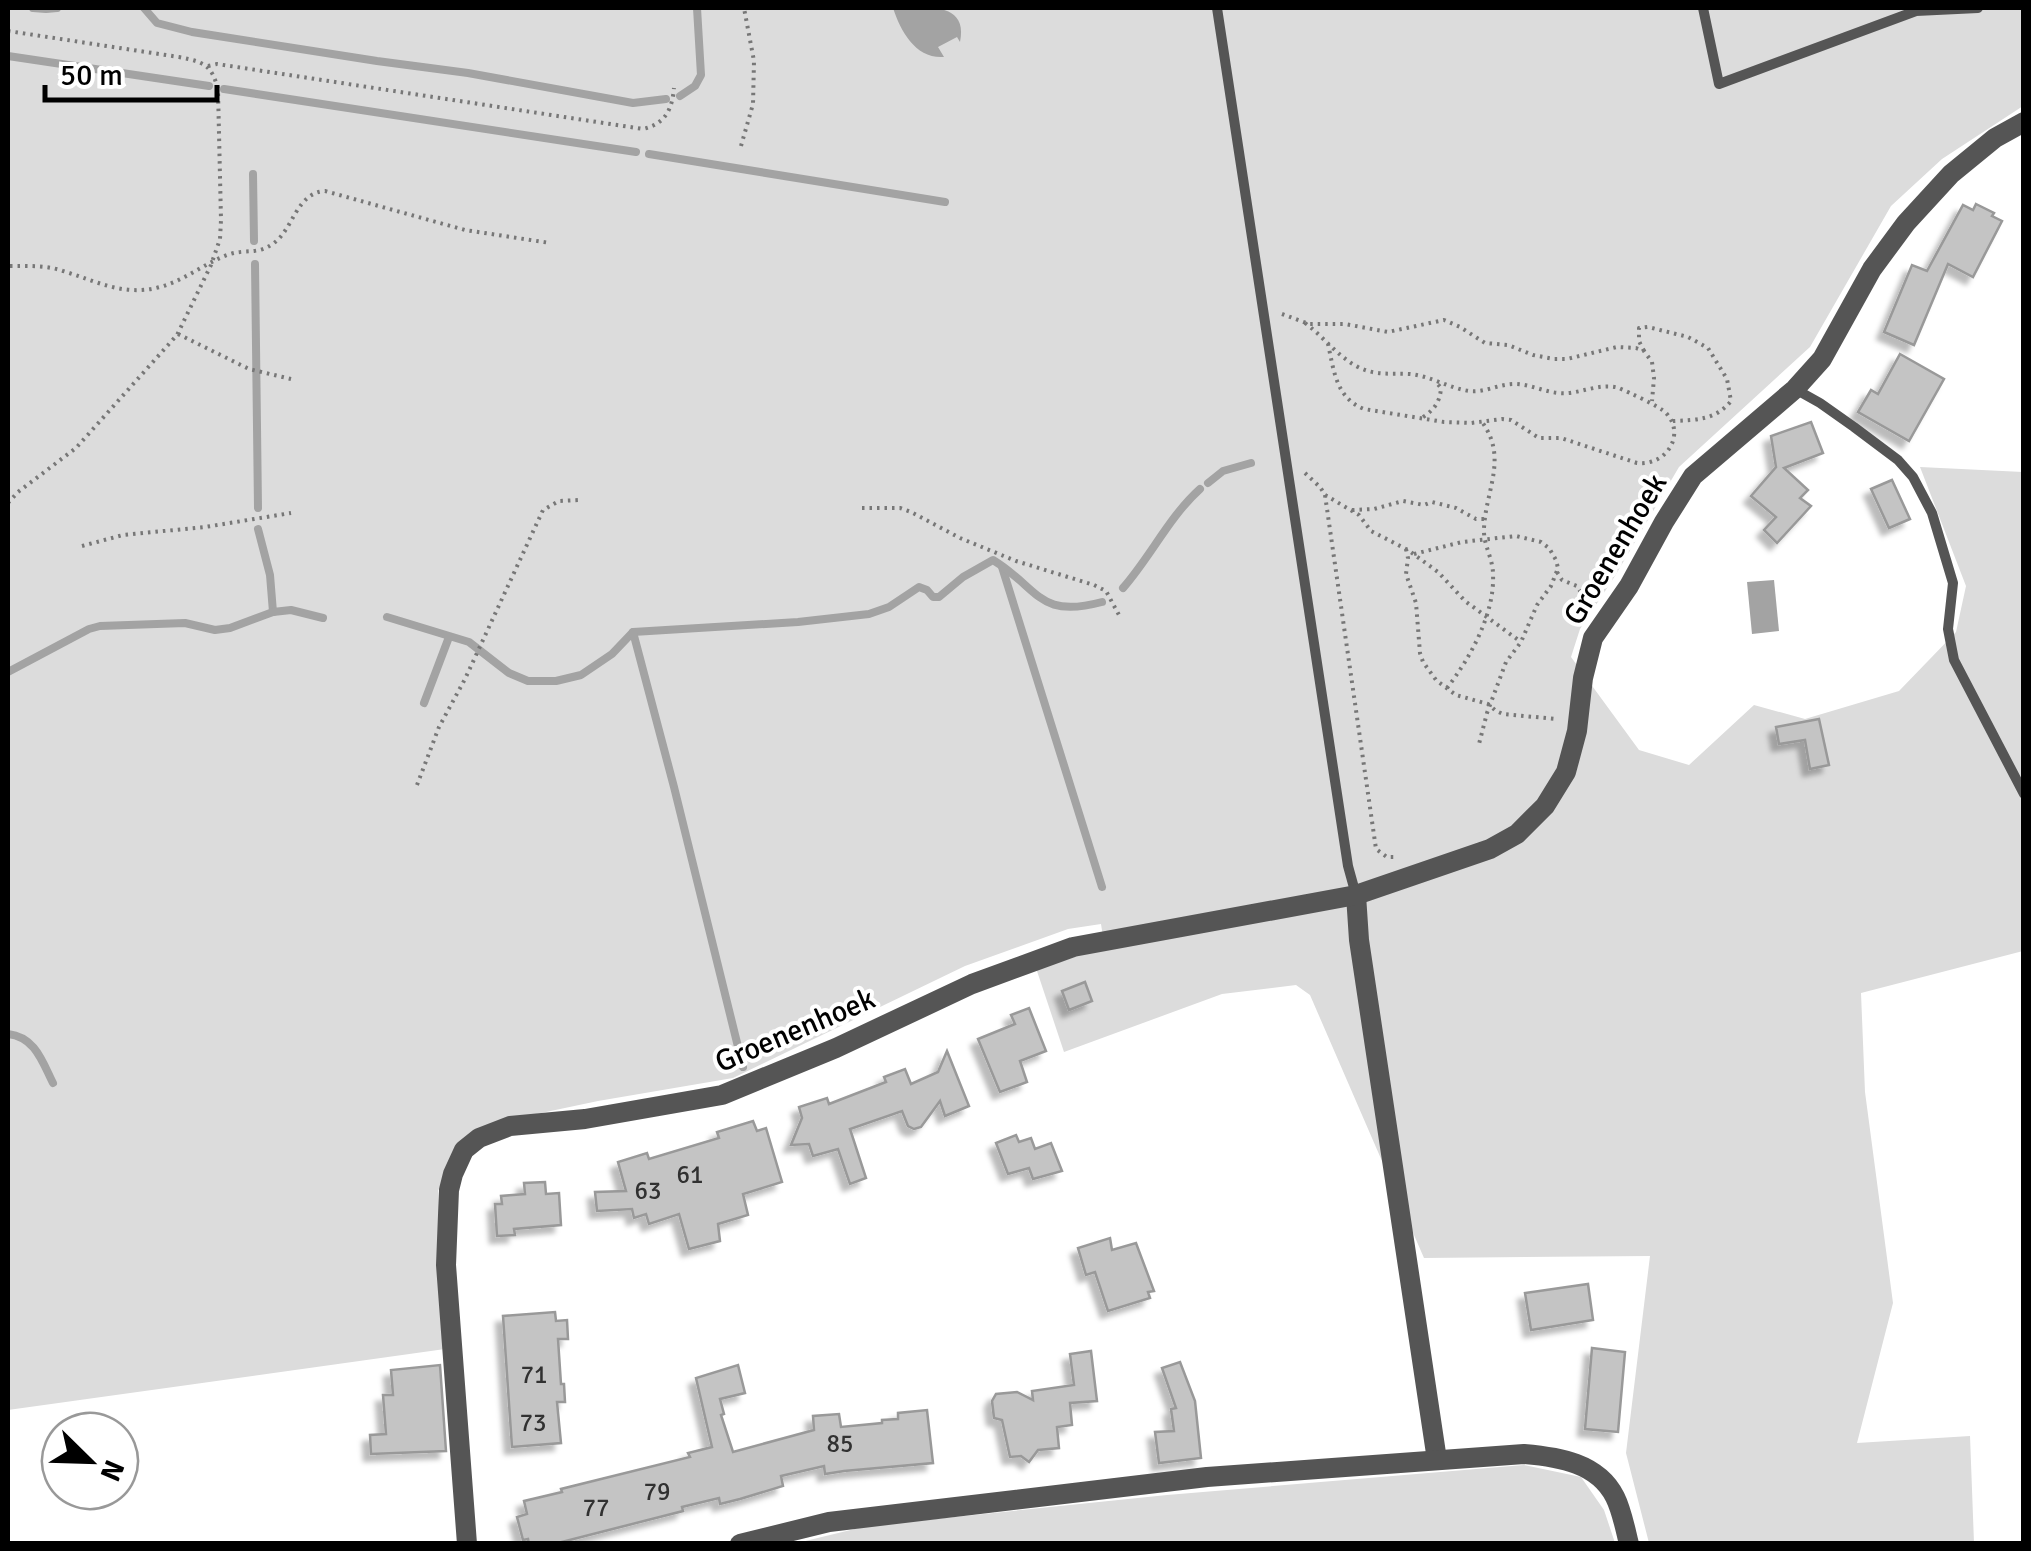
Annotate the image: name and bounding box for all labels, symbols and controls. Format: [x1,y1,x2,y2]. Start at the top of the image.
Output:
scale bar [45,40,218,102]
text: 50 m [60,57,123,94]
street label: Groenenhoek [1556,467,1675,632]
street label: Groenenhoek [710,980,881,1081]
house number: 61 [676,1159,704,1190]
house number: 63 [634,1175,662,1206]
house number: 71 [520,1359,548,1390]
house number: 73 [519,1407,547,1438]
north arrow [40,1411,140,1511]
house number: 85 [826,1428,854,1459]
text: N [93,1455,132,1486]
house number: 79 [643,1476,671,1507]
house number: 77 [582,1492,610,1523]

